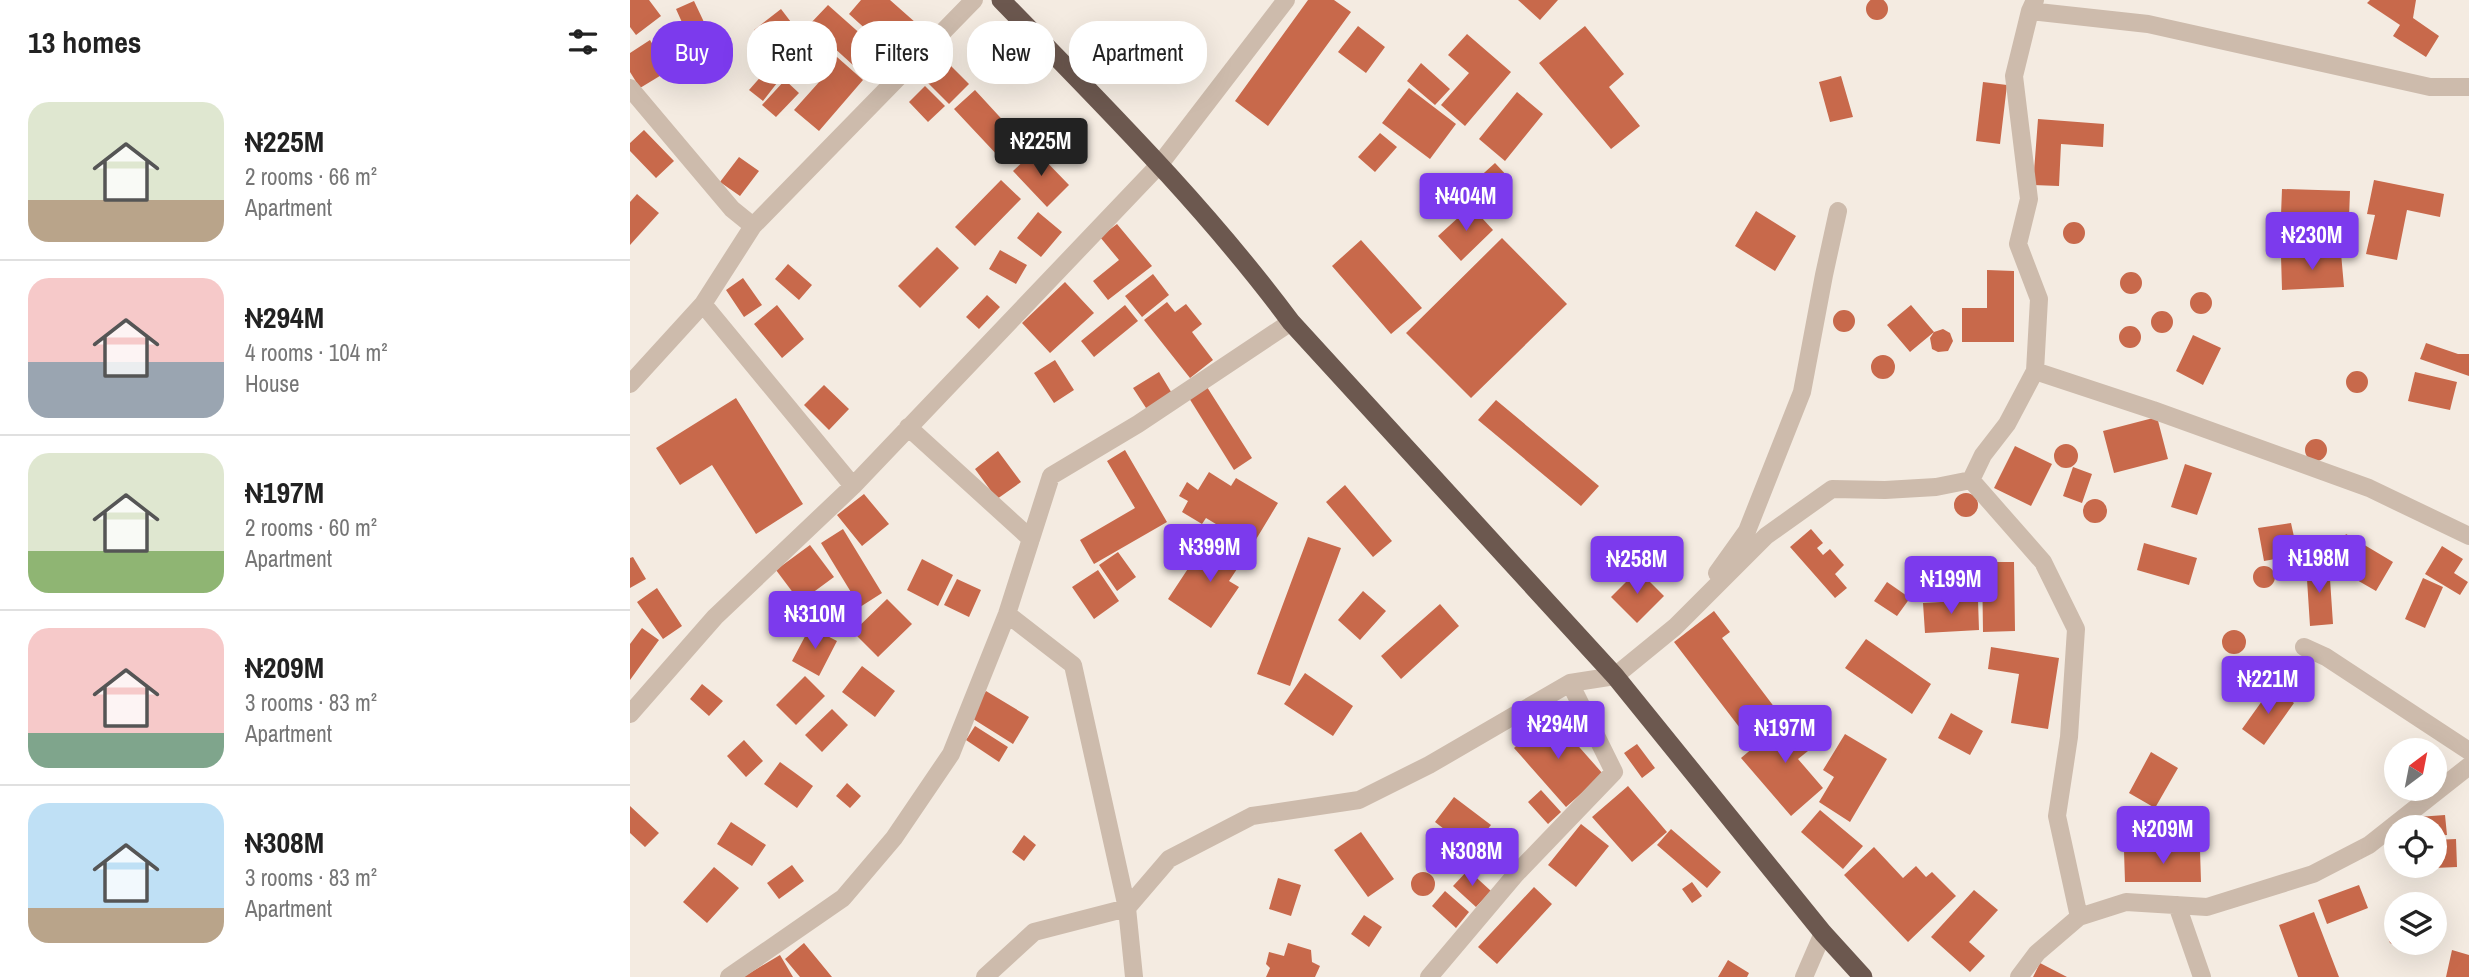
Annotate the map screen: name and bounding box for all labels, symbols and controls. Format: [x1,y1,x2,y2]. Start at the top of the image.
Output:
chip: Buy [651,21,733,84]
chip: Rent [747,21,837,84]
chip: Filters [851,21,953,84]
chip: New [967,21,1055,84]
chip: Apartment [1069,21,1207,84]
text: 13 homes [28,22,142,62]
icon: filters [564,23,602,61]
pin: ₦225M [992,118,1090,178]
text: ₦225M [245,121,324,161]
text: ₦225M [1011,125,1071,156]
icon: home [84,130,168,214]
text: 2 rooms · 66 m² [245,161,377,192]
pin: ₦404M [1417,174,1515,233]
text: ₦404M [1436,180,1496,211]
text: Apartment [245,192,332,223]
pin: ₦230M [2263,212,2361,272]
text: ₦230M [2282,219,2342,250]
text: ₦294M [245,297,324,337]
icon: home [84,306,168,390]
text: 4 rooms · 104 m² [245,337,388,368]
text: House [245,368,300,399]
text: ₦197M [245,472,324,512]
icon: home [84,481,168,565]
text: 2 rooms · 60 m² [245,512,377,543]
pin: ₦399M [1161,524,1259,584]
text: ₦399M [1180,531,1240,562]
pin: ₦258M [1588,536,1686,596]
pin: ₦198M [2270,536,2368,595]
text: ₦198M [2289,542,2349,573]
text: Apartment [245,543,332,574]
text: ₦258M [1607,543,1667,574]
pin: ₦199M [1902,556,2000,616]
text: ₦199M [1921,563,1981,594]
pin: ₦310M [766,592,864,651]
text: ₦310M [785,598,845,629]
text: ₦209M [245,647,324,687]
icon: home [84,656,168,740]
pin: ₦221M [2219,656,2317,716]
text: ₦221M [2238,663,2298,694]
text: 3 rooms · 83 m² [245,687,377,718]
pin: ₦294M [1509,702,1607,761]
pin: ₦197M [1736,706,1834,765]
text: ₦294M [1528,708,1588,739]
text: ₦197M [1755,712,1815,743]
text: Apartment [245,718,332,749]
north arrow [2384,738,2446,802]
map controls [2384,738,2447,955]
pin: ₦209M [2114,806,2212,866]
text: ₦209M [2133,813,2193,844]
button: locate [2384,815,2447,878]
text: ₦308M [245,822,324,862]
pin: ₦308M [1423,828,1521,888]
icon: home [84,831,168,915]
text: ₦308M [1442,835,1502,866]
text: 3 rooms · 83 m² [245,862,377,893]
button: layers [2384,892,2447,955]
text: Apartment [245,893,332,924]

